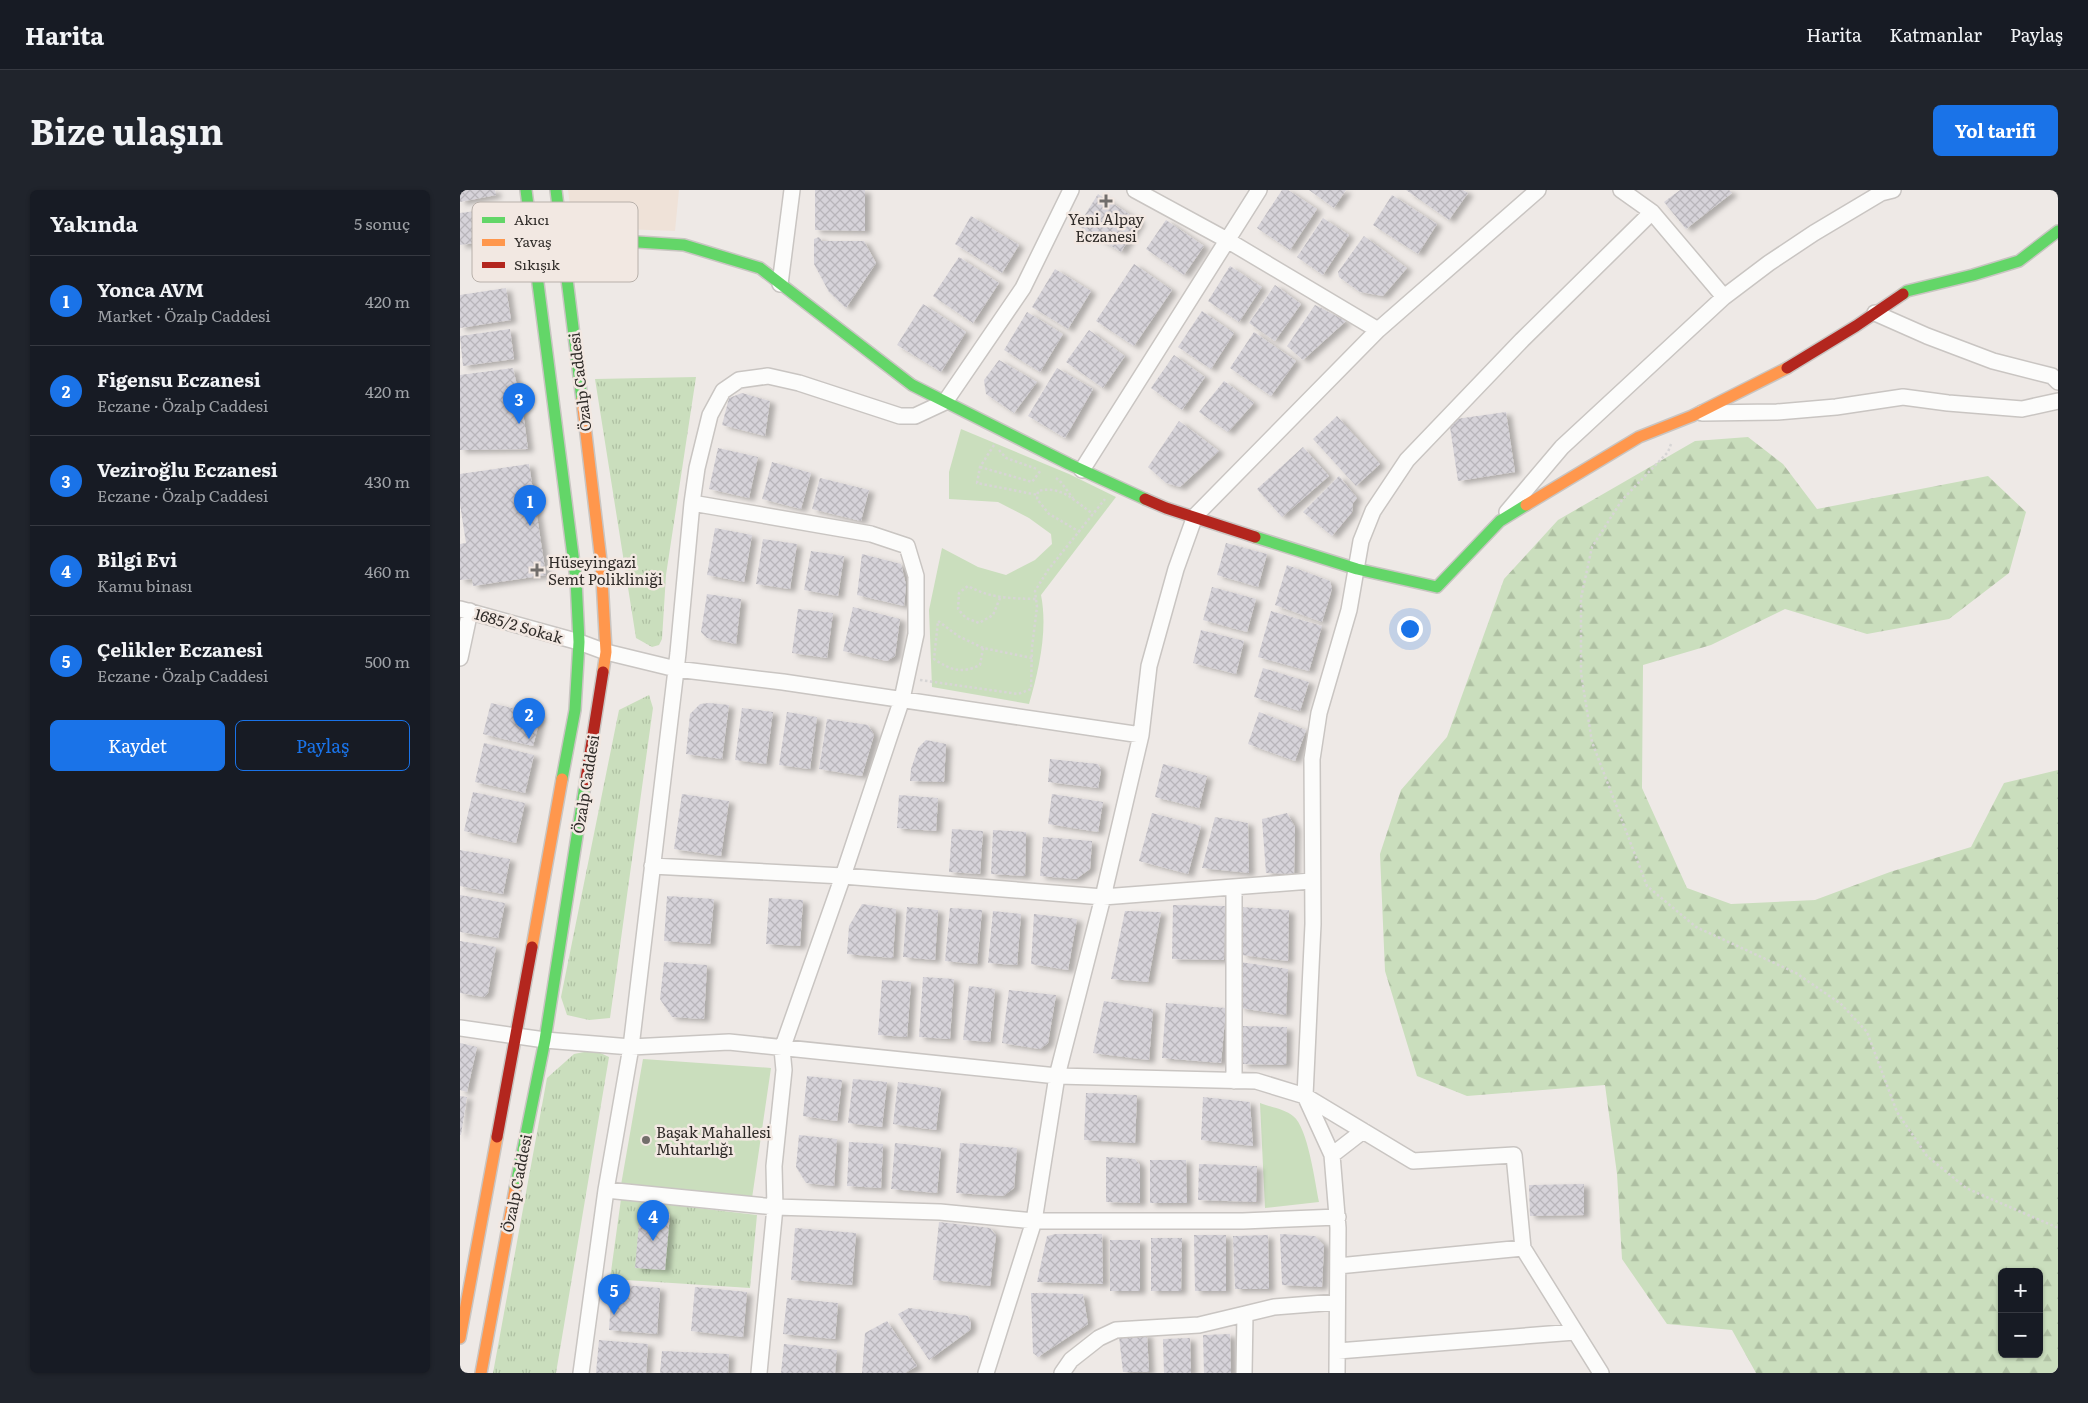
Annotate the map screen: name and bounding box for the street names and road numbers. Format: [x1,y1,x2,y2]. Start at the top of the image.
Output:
street label: Özalp Caddesi [562,331,596,433]
street label: 1685/2 Sokak [472,601,567,649]
street label: Özalp Caddesi [566,733,604,835]
street label: Özalp Caddesi [495,1132,537,1234]

